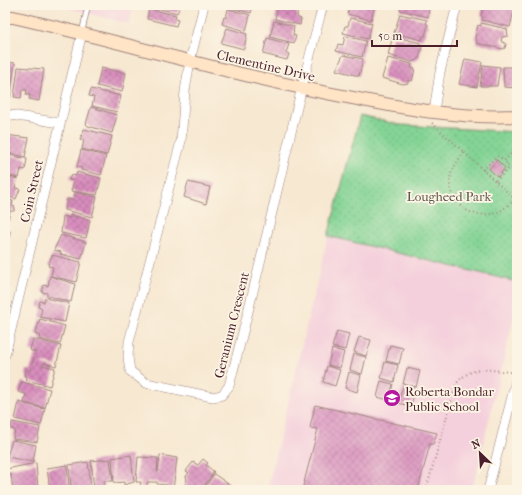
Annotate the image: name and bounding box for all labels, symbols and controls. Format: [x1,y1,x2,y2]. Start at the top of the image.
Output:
scale bar [372,22,457,48]
text: 50 m [378,29,402,43]
street label: Clementine Drive [215,47,317,84]
street label: Coin Street [17,158,46,224]
park label: Lougheed Park [407,189,492,204]
street label: Geranium Crescent [211,270,252,380]
place label: Roberta Bondar Public School [405,384,495,414]
school or university icon: Roberta Bondar Public School [382,388,402,408]
north arrow [460,433,500,473]
text: N [469,436,483,452]

